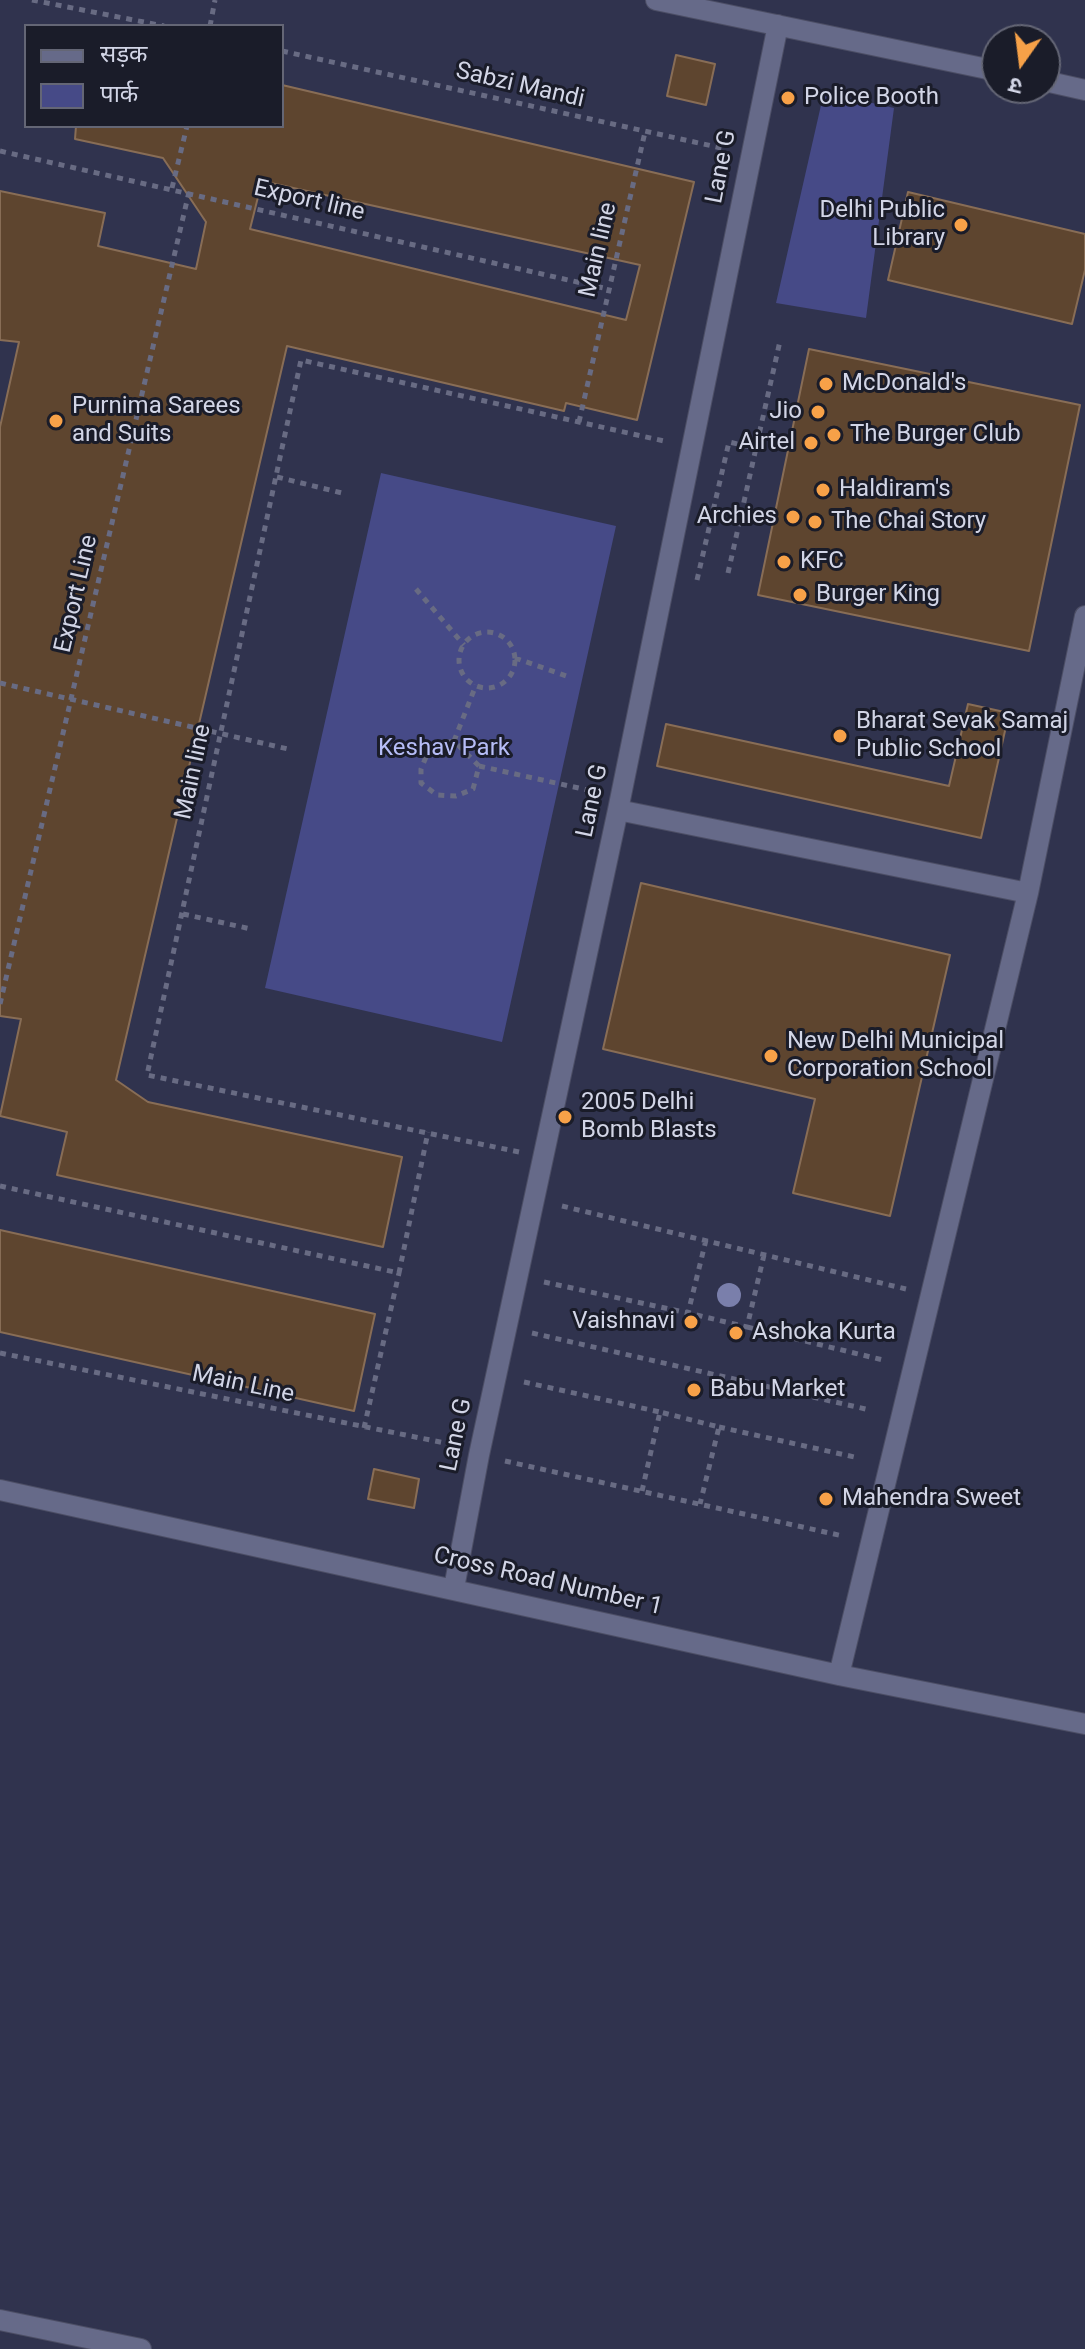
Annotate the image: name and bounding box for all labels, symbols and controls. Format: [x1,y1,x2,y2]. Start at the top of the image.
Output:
legend [24,24,284,128]
north arrow [981,24,1061,104]
text: सड़क [100,40,148,68]
street label: Sabzi Mandi [453,57,587,115]
text: उ [1006,72,1025,100]
text: पार्क [100,80,138,108]
place label: Police Booth [804,84,939,112]
marker: Police Booth [779,89,797,107]
street label: Lane G [701,128,743,206]
street label: Export line [251,174,367,228]
place label: Delhi Public Library [820,197,945,253]
street label: Main line [574,200,624,300]
marker: Delhi Public Library [952,216,970,234]
place label: McDonald's [842,370,966,398]
marker: McDonald's [817,375,835,393]
place label: Purnima Sarees and Suits [72,393,241,449]
place label: Jio [769,398,802,426]
marker: Jio [809,403,827,421]
marker: Purnima Sarees and Suits [47,412,65,430]
place label: The Burger Club [850,421,1021,449]
marker: The Burger Club [825,426,843,444]
place label: Airtel [738,429,795,457]
marker: Airtel [802,434,820,452]
place label: Haldiram's [839,476,951,504]
marker: Haldiram's [814,481,832,499]
place label: Archies [697,503,777,531]
marker: Archies [784,508,802,526]
place label: The Chai Story [831,508,986,536]
marker: The Chai Story [806,513,824,531]
street label: Export Line [49,532,105,656]
place label: KFC [800,548,844,576]
marker: KFC [775,553,793,571]
place label: Burger King [816,581,940,609]
marker: Burger King [791,586,809,604]
place label: Bharat Sevak Samaj Public School [856,708,1068,764]
street label: Main line [170,722,218,822]
marker: Bharat Sevak Samaj Public School [831,727,849,745]
park label: Keshav Park [378,735,510,763]
street label: Lane G [571,762,615,840]
place label: New Delhi Municipal Corporation School [787,1028,1004,1084]
marker: New Delhi Municipal Corporation School [762,1047,780,1065]
place label: 2005 Delhi Bomb Blasts [581,1089,717,1145]
marker: 2005 Delhi Bomb Blasts [556,1108,574,1126]
place label: Vaishnavi [572,1308,675,1336]
marker: Vaishnavi [682,1313,700,1331]
place label: Ashoka Kurta [752,1319,896,1347]
marker: Ashoka Kurta [727,1324,745,1342]
street label: Main Line [189,1360,297,1410]
place label: Babu Market [710,1376,845,1404]
marker: Babu Market [685,1381,703,1399]
street label: Lane G [435,1396,479,1474]
place label: Mahendra Sweet [842,1485,1021,1513]
marker: Mahendra Sweet [817,1490,835,1508]
street label: Cross Road Number 1 [431,1542,665,1622]

